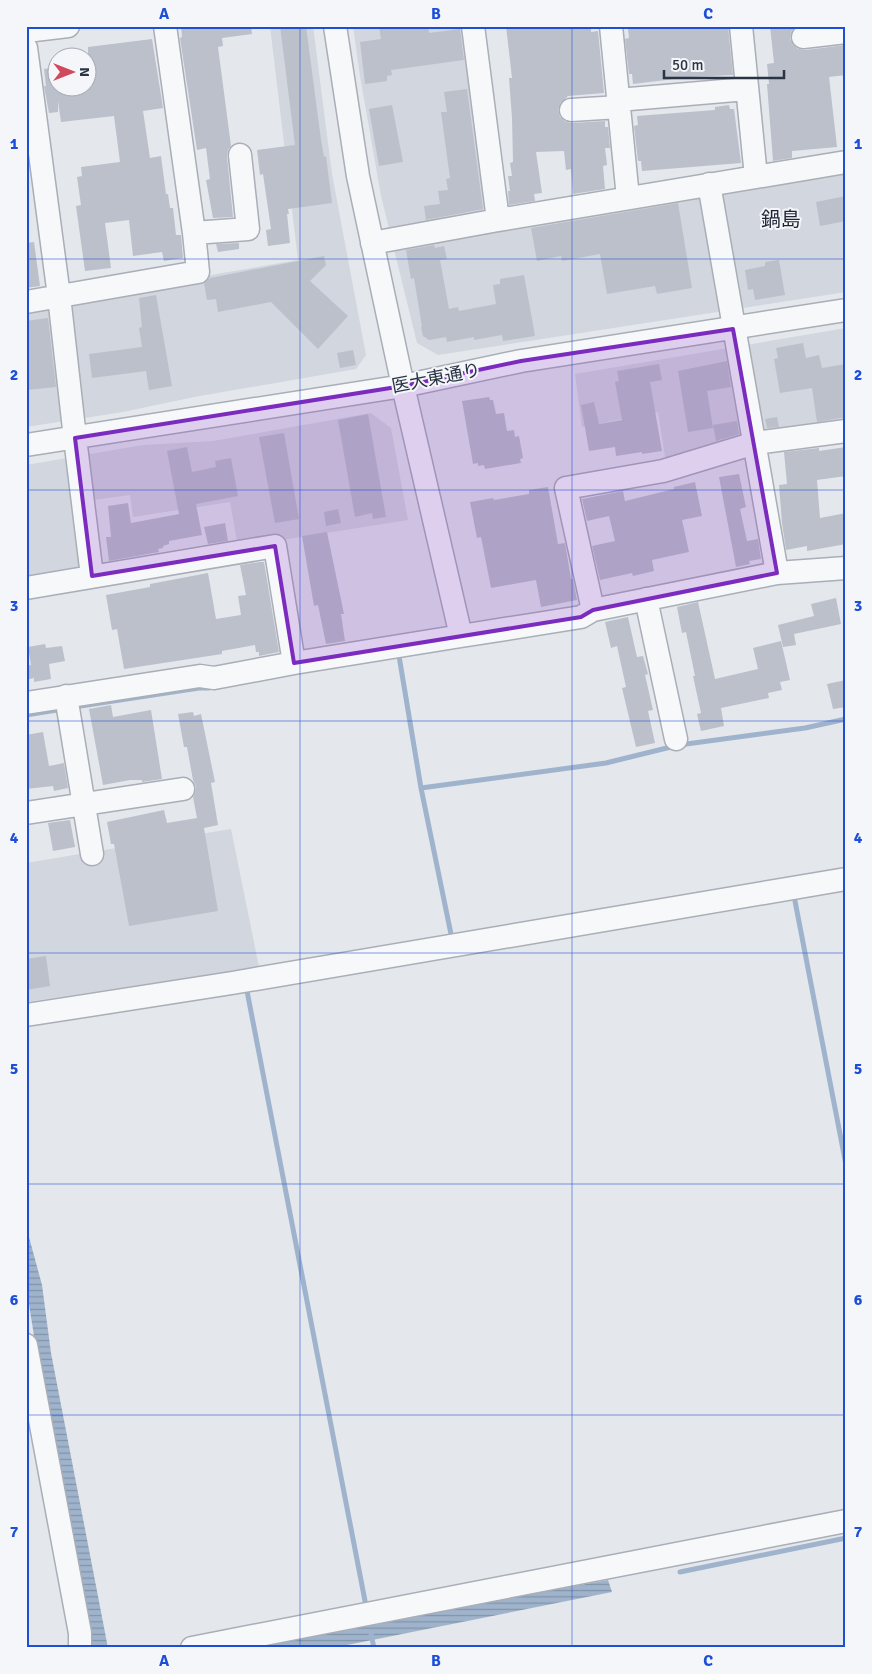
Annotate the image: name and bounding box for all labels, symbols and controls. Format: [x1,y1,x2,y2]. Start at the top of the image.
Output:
text: A [159,4,170,24]
text: B [431,4,441,24]
text: C [703,4,713,24]
north arrow [48,48,98,98]
scale bar [664,48,784,80]
text: 50 m [672,56,703,74]
text: N [76,67,93,77]
text: 1 [10,134,19,154]
text: 1 [854,134,863,154]
district label: 鍋島 [761,207,801,232]
street label: 医大東通り [390,359,482,397]
text: 2 [10,365,18,385]
text: 2 [854,365,862,385]
text: 3 [10,596,18,616]
text: 3 [854,596,862,616]
text: 4 [10,828,19,848]
text: 4 [854,828,863,848]
text: 5 [10,1059,18,1079]
text: 5 [854,1059,862,1079]
text: 6 [10,1290,19,1310]
text: 6 [854,1290,863,1310]
text: 7 [10,1522,19,1542]
text: 7 [854,1522,863,1542]
text: A [159,1651,170,1671]
text: B [431,1651,441,1671]
text: C [703,1651,713,1671]

